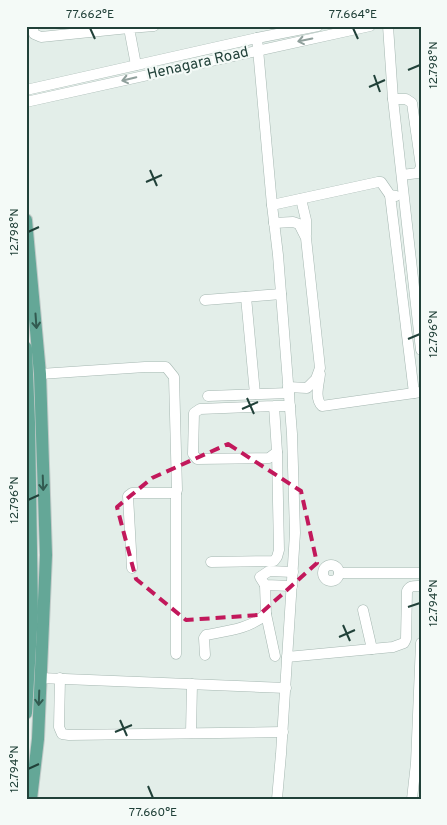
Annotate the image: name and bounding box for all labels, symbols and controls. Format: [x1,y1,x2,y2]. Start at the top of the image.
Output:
text: 77.662°E [66,7,114,23]
text: 77.664°E [329,7,377,23]
one-way arrow [297,36,313,45]
text: 12.798°N [426,41,442,89]
street label: Henagara Road [145,43,251,85]
one-way arrow [122,75,138,84]
text: 12.798°N [7,208,23,256]
text: 12.796°N [426,310,442,358]
one-way arrow [31,312,40,328]
one-way arrow [39,475,48,491]
text: 12.796°N [7,476,23,524]
text: 12.794°N [426,579,442,627]
one-way arrow [35,689,44,705]
text: 12.794°N [7,745,23,793]
text: 77.660°E [129,805,177,821]

